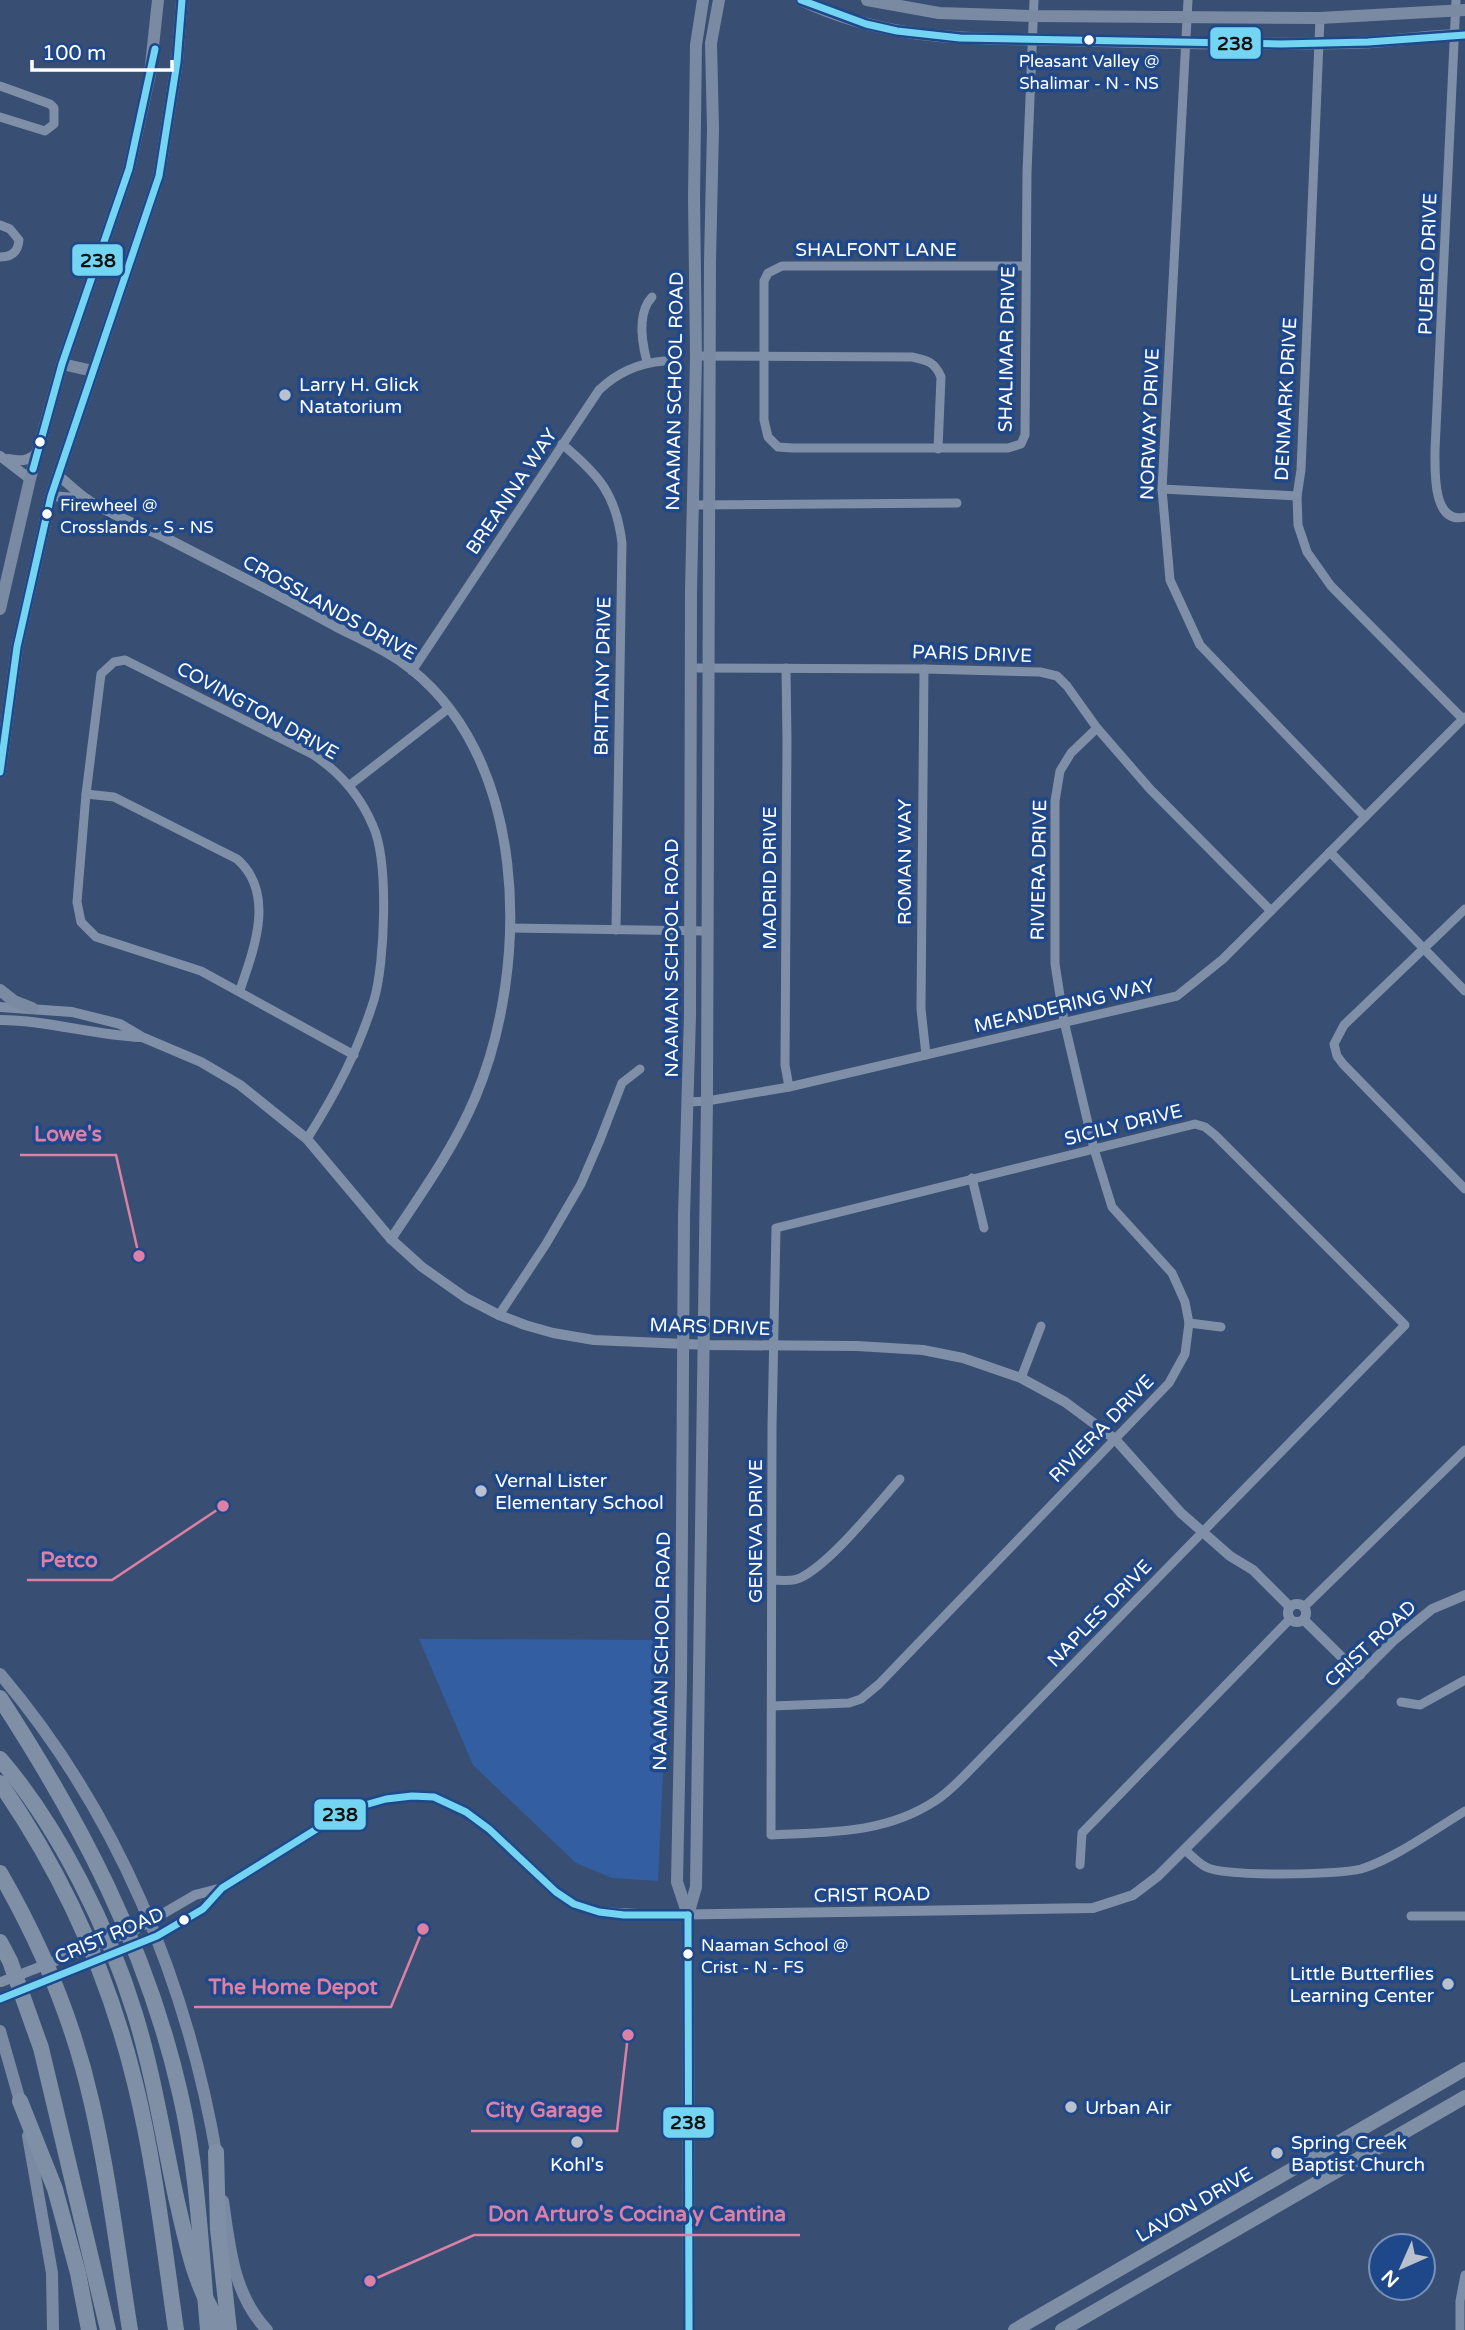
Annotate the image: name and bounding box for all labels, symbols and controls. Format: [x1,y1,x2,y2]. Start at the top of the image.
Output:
line badge: 238 [1209,26,1262,60]
scale bar [32,28,172,72]
marker: Pleasant Valley @ Shalimar - N - NS [1082,33,1096,47]
text: 238 [1217,33,1253,55]
text: 100 m [42,41,106,66]
place label: Pleasant Valley @ Shalimar - N - NS [1019,51,1159,94]
street label: PUEBLO DRIVE [1415,193,1441,336]
street label: SHALFONT LANE [795,239,957,261]
line badge: 238 [71,243,124,277]
text: 238 [80,250,116,272]
street label: SHALIMAR DRIVE [995,266,1019,432]
street label: NAAMAN SCHOOL ROAD [662,271,688,511]
street label: DENMARK DRIVE [1271,317,1301,481]
street label: NORWAY DRIVE [1136,348,1164,500]
place label: Larry H. Glick Natatorium [299,374,419,418]
marker: Larry H. Glick Natatorium [277,387,293,403]
street label: BREANNA WAY [462,424,562,559]
unlabelled marker [33,435,47,449]
place label: Firewheel @ Crosslands - S - NS [60,495,214,538]
marker: Firewheel @ Crosslands - S - NS [40,507,54,521]
street label: CROSSLANDS DRIVE [239,551,420,665]
street label: BRITTANY DRIVE [591,596,615,756]
street label: PARIS DRIVE [912,641,1032,667]
street label: COVINGTON DRIVE [173,657,342,764]
street label: ROMAN WAY [894,799,916,925]
street label: RIVIERA DRIVE [1027,799,1051,941]
street label: MADRID DRIVE [759,806,781,950]
street label: NAAMAN SCHOOL ROAD [661,838,683,1078]
street label: MEANDERING WAY [972,975,1156,1037]
street label: SICILY DRIVE [1062,1100,1184,1150]
callout: Lowe's [20,1113,116,1155]
text: Lowe's [34,1122,102,1147]
street label: MARS DRIVE [649,1314,771,1340]
street label: RIVIERA DRIVE [1045,1370,1159,1487]
street label: GENEVA DRIVE [745,1459,767,1603]
place label: Vernal Lister Elementary School [495,1470,664,1514]
marker: Vernal Lister Elementary School [473,1483,489,1499]
street label: NAAMAN SCHOOL ROAD [649,1531,675,1771]
callout: Petco [27,1538,112,1580]
text: Petco [40,1548,98,1573]
street label: NAPLES DRIVE [1043,1556,1156,1672]
street label: CRIST ROAD [1320,1596,1421,1692]
line badge: 238 [313,1798,367,1831]
text: 238 [322,1804,358,1826]
street label: CRIST ROAD [813,1883,931,1907]
street label: CRIST ROAD [51,1903,167,1969]
unlabelled marker [177,1913,191,1927]
place label: Naaman School @ Crist - N - FS [701,1935,848,1978]
marker: Naaman School @ Crist - N - FS [681,1947,695,1961]
place label: Little Butterflies Learning Center [1289,1963,1435,2007]
callout: The Home Depot [194,1965,391,2007]
text: The Home Depot [208,1975,377,2000]
marker: Little Butterflies Learning Center [1440,1976,1456,1992]
callout: City Garage [471,2089,617,2131]
place label: Urban Air [1085,2097,1172,2119]
text: City Garage [485,2098,603,2123]
marker: Urban Air [1063,2099,1079,2115]
line badge: 238 [662,2106,715,2139]
text: 238 [670,2112,706,2134]
place label: Spring Creek Baptist Church [1291,2132,1425,2176]
marker: Kohl's [569,2134,585,2150]
marker: Spring Creek Baptist Church [1269,2145,1285,2161]
place label: Kohl's [550,2154,604,2176]
street label: LAVON DRIVE [1132,2163,1257,2247]
callout: Don Arturo's Cocina y Cantina [474,2193,800,2235]
text: Don Arturo's Cocina y Cantina [488,2202,786,2227]
north arrow [1367,2232,1437,2302]
text: N [1378,2265,1404,2291]

